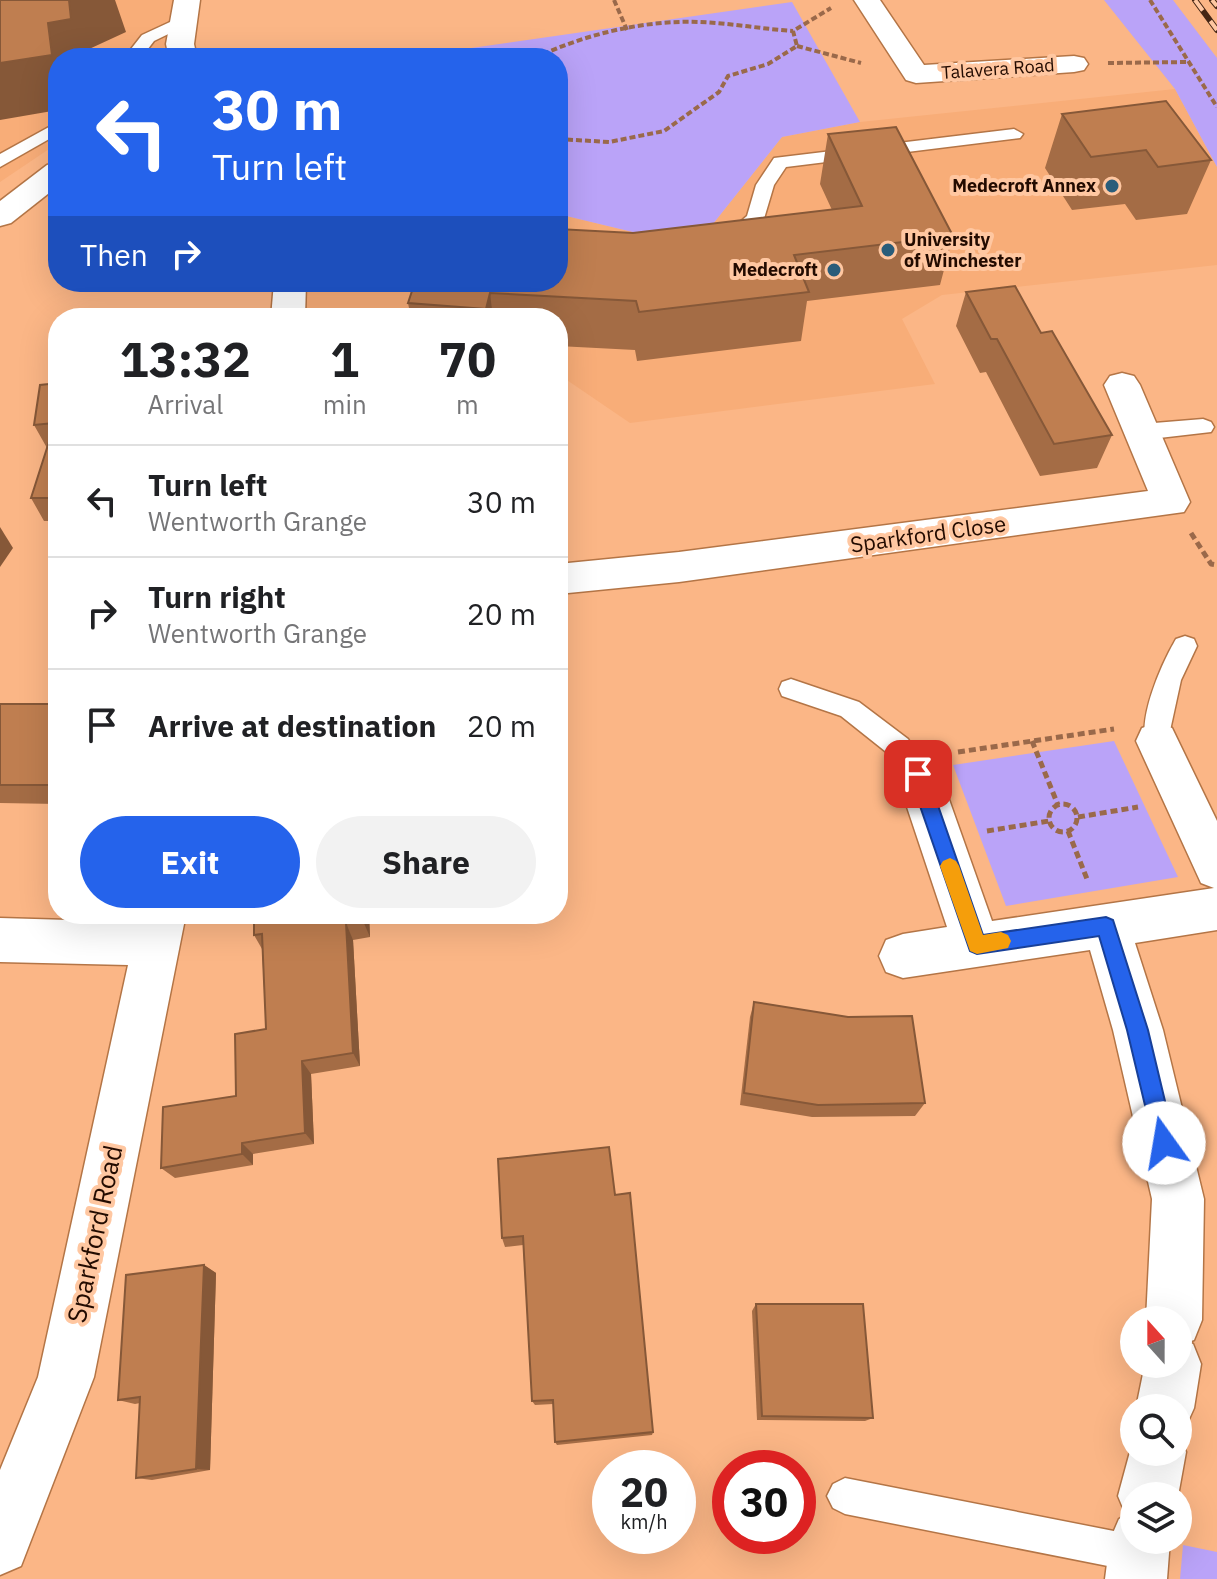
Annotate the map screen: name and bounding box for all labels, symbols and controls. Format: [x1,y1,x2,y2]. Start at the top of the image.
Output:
street label: Talavera Road [941,53,1055,84]
text: 30 m [212,73,342,145]
icon: left [80,80,184,184]
text: Turn left [212,143,347,190]
place label: Medecroft Annex [952,174,1096,197]
marker: Medecroft Annex [1103,177,1121,195]
place label: University of Winchester [904,228,1021,272]
icon: right [164,232,208,276]
text: Then [80,235,148,274]
marker: University of Winchester [879,241,897,259]
place label: Medecroft [732,258,818,281]
marker: Medecroft [825,261,843,279]
text: 13:32 [120,328,251,390]
text: 1 [330,328,359,390]
text: 70 [439,328,496,390]
text: Arrival [147,387,223,421]
text: min [323,387,367,421]
text: m [456,387,479,421]
text: Turn left [148,465,267,504]
icon: left [80,479,124,523]
text: 30 m [467,482,536,521]
text: Wentworth Grange [148,504,367,538]
street label: Sparkford Close [848,508,1008,559]
text: Turn right [148,577,286,616]
icon: right [80,591,124,635]
text: 20 m [467,594,536,633]
text: Wentworth Grange [148,616,367,650]
icon: arrive [80,703,124,747]
text: Arrive at destination [148,706,436,745]
text: 20 m [467,706,536,745]
pin [884,740,952,808]
icon: arrive [896,752,940,796]
button: Exit [80,816,300,908]
button: Share [316,816,536,908]
position arrow [1122,1101,1206,1185]
street label: Sparkford Road [59,1142,129,1326]
north arrow [1120,1306,1192,1378]
map controls [1120,1306,1192,1554]
button: search [1120,1394,1192,1466]
speed limit sign: 30 [712,1450,816,1554]
text: 20 [620,1466,668,1518]
button: layers [1120,1482,1192,1554]
text: km/h [620,1508,668,1535]

